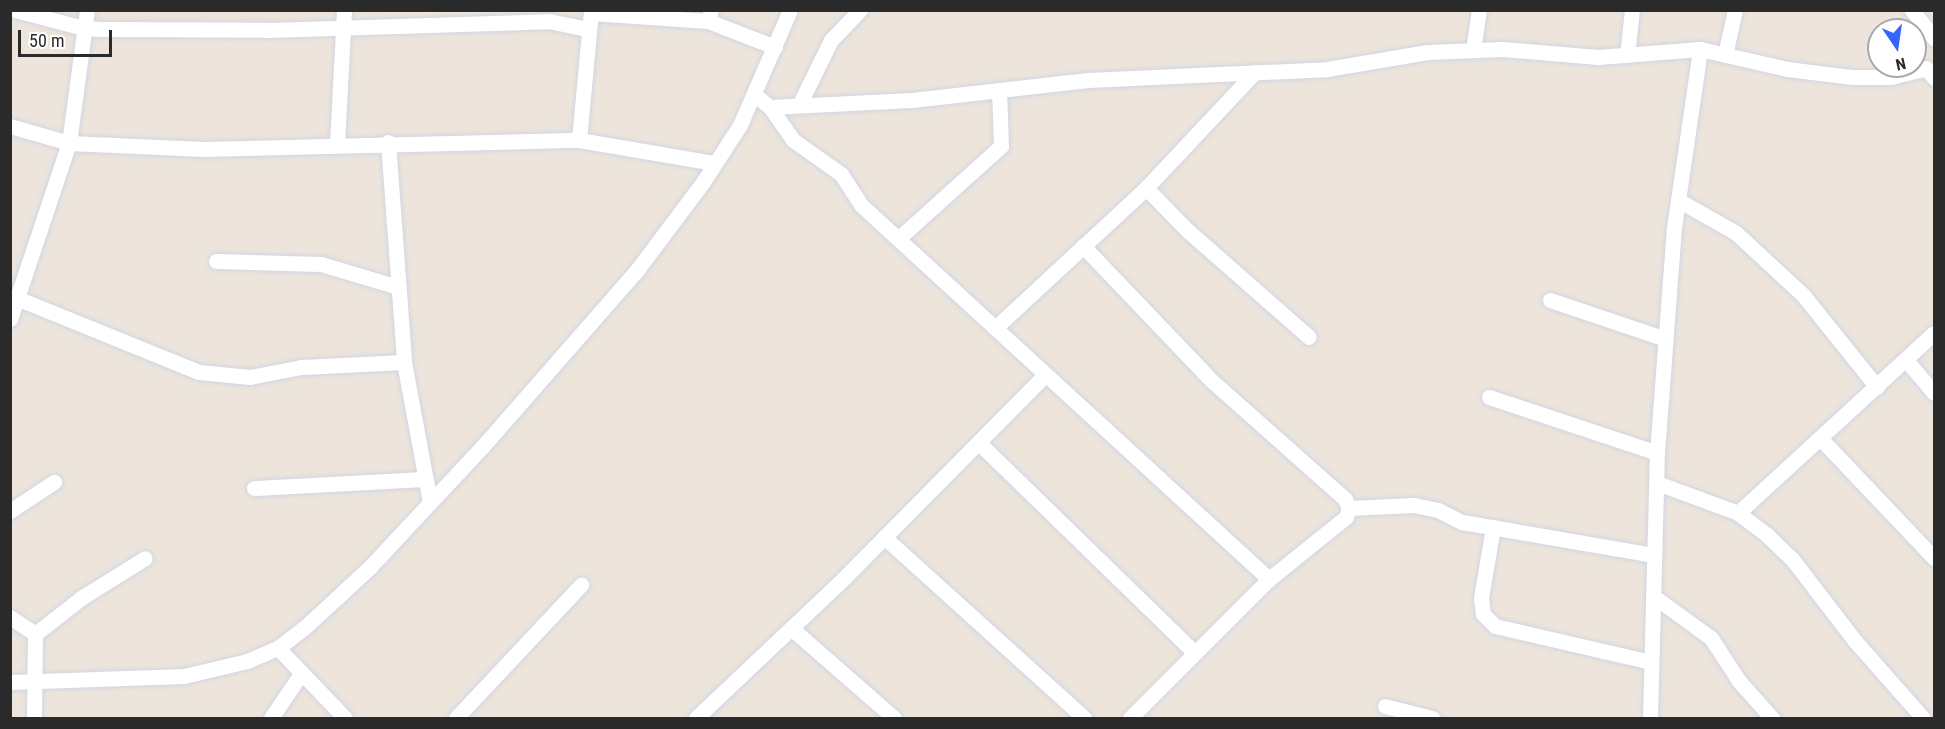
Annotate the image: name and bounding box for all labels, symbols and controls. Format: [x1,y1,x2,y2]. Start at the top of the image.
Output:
scale bar [21,18,116,56]
north arrow [1867,18,1927,78]
text: 50 m [29,30,64,51]
text: N [1894,54,1908,74]

